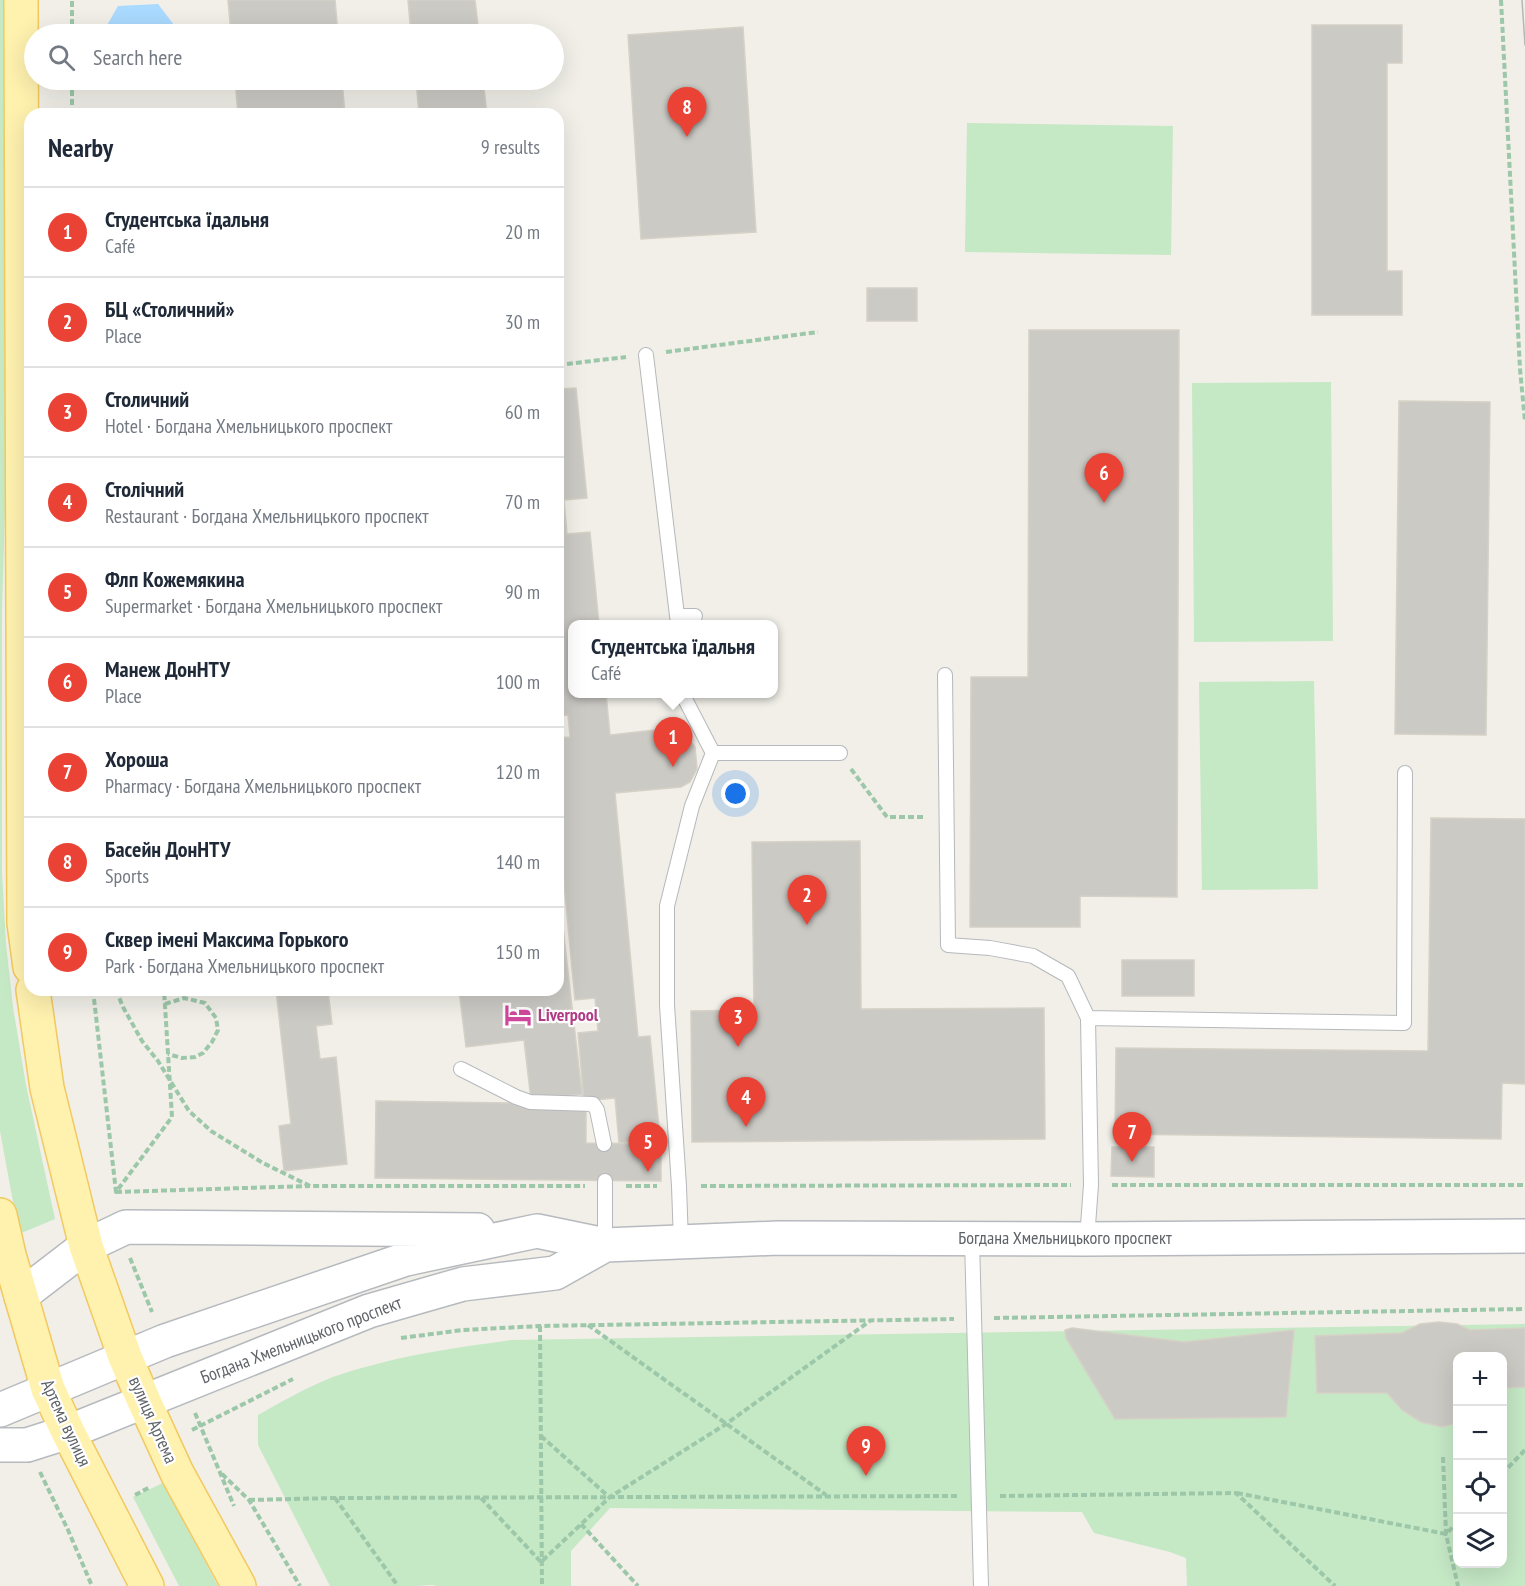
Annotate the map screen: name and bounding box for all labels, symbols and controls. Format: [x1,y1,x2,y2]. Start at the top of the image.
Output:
search box [24,24,564,90]
icon: search [45,41,78,74]
text: Search here [93,43,182,71]
pin: 8 [668,88,706,137]
text: Nearby [48,131,113,164]
text: 9 results [481,134,540,160]
text: Студентська їдальня [105,205,269,233]
text: 1 [63,219,72,245]
text: 20 m [505,219,540,245]
text: Café [105,233,135,259]
text: БЦ «Столичний» [105,295,234,323]
text: 2 [63,309,72,335]
text: 30 m [505,309,540,335]
text: Place [105,323,142,349]
text: Столичний [105,385,189,413]
text: 3 [63,399,72,425]
text: 60 m [505,399,540,425]
text: Hotel · Богдана Хмельницького проспект [105,413,393,439]
pin: 6 [1084,454,1124,503]
text: Столічний [105,475,184,503]
text: 4 [63,489,72,515]
text: 70 m [505,489,540,515]
text: Restaurant · Богдана Хмельницького проспект [105,503,429,529]
text: Флп Кожемякина [105,565,245,593]
text: 5 [63,579,72,605]
text: 90 m [505,579,540,605]
text: Supermarket · Богдана Хмельницького проспект [105,593,442,619]
popup [568,620,778,698]
text: Студентська їдальня [591,632,755,660]
text: Манеж ДонНТУ [105,655,230,683]
text: Café [591,660,621,686]
text: 6 [63,669,72,695]
text: 100 m [496,669,540,695]
text: Place [105,683,142,709]
pin: 1 [654,718,692,767]
text: Хороша [105,745,169,773]
text: 7 [63,759,72,785]
text: 120 m [496,759,540,785]
text: Pharmacy · Богдана Хмельницького проспект [105,773,421,799]
your location [721,779,750,808]
text: Басейн ДонНТУ [105,835,230,863]
text: 8 [63,849,72,875]
text: 140 m [496,849,540,875]
text: Sports [105,863,149,889]
pin: 2 [788,876,826,925]
text: Сквер імені Максима Горького [105,925,349,953]
text: 9 [63,939,72,965]
text: 150 m [496,939,540,965]
text: Park · Богдана Хмельницького проспект [105,953,384,979]
pin: 3 [718,998,758,1047]
hotel icon: Liverpool [503,1000,533,1030]
place label: Liverpool [538,1003,599,1026]
pin: 4 [726,1078,766,1127]
pin: 7 [1112,1112,1152,1162]
pin: 5 [628,1122,668,1172]
street label: Богдана Хмельницького проспект [958,1226,1172,1249]
street label: Богдана Хмельницького проспект [197,1290,405,1389]
map controls [1453,1352,1507,1568]
button: + [1453,1352,1507,1406]
street label: вулиця Артема [124,1373,183,1467]
street label: Артема вулиця [36,1376,97,1470]
button: − [1453,1406,1507,1460]
pin: 9 [846,1426,886,1476]
button: locate [1453,1460,1507,1514]
button: layers [1453,1514,1507,1568]

